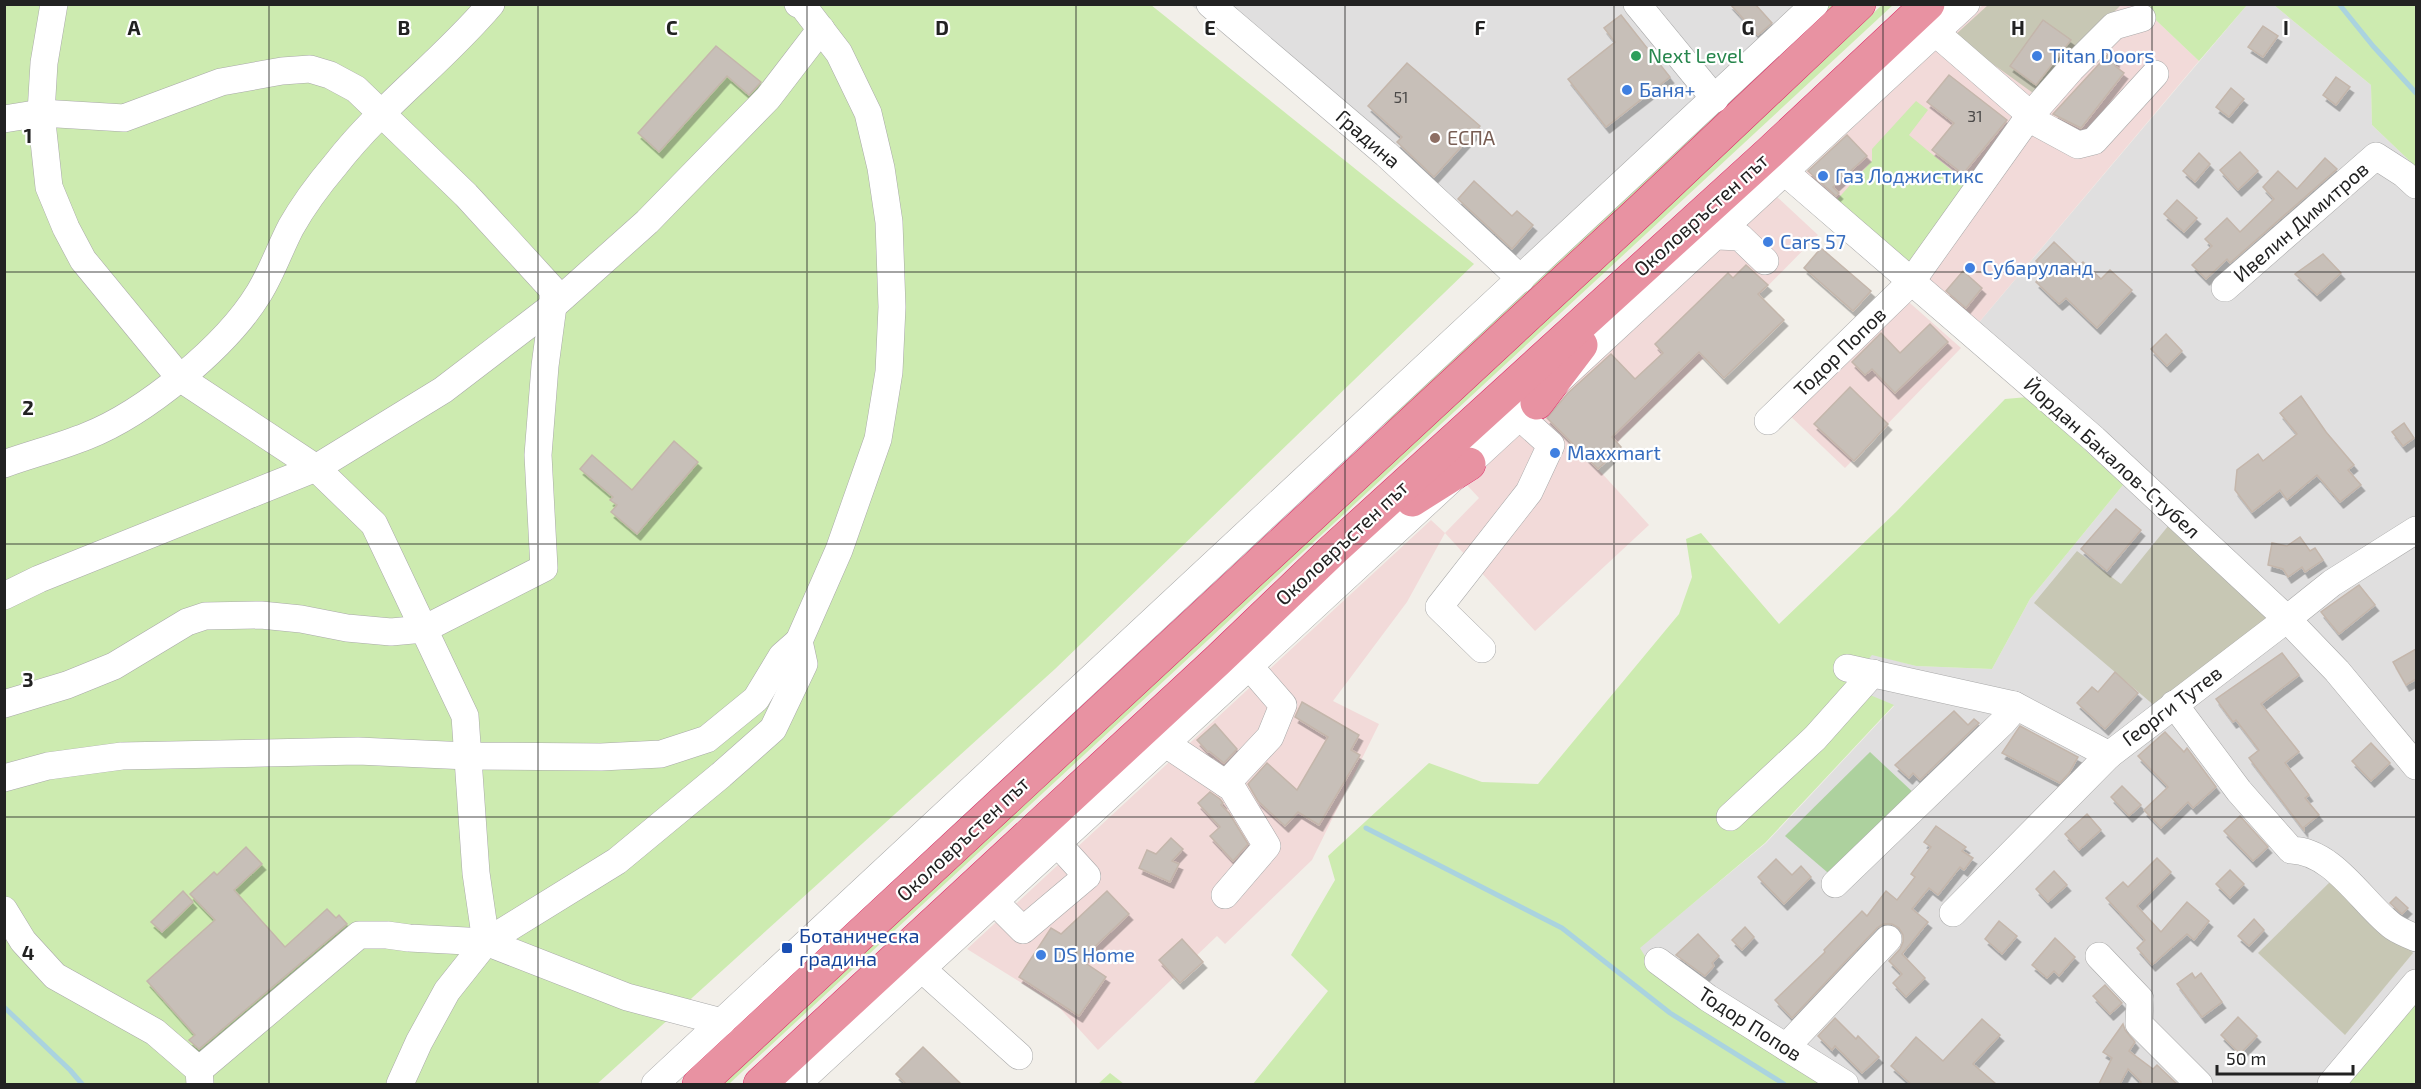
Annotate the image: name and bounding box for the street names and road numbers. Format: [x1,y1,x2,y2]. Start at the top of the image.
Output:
street label: Градина [1332,104,1406,173]
street label: Околовръстен път [1628,148,1773,281]
street label: Ивелин Димитров [2228,156,2373,286]
street label: Тодор Попов [1788,301,1890,401]
street label: Йордан Бакалов-Стубел [2019,372,2206,543]
street label: Околовръстен път [1270,475,1413,610]
street label: Георги Тутев [2117,660,2227,751]
street label: Околовръстен път [891,771,1034,906]
street label: Тодор Попов [1694,981,1807,1066]

